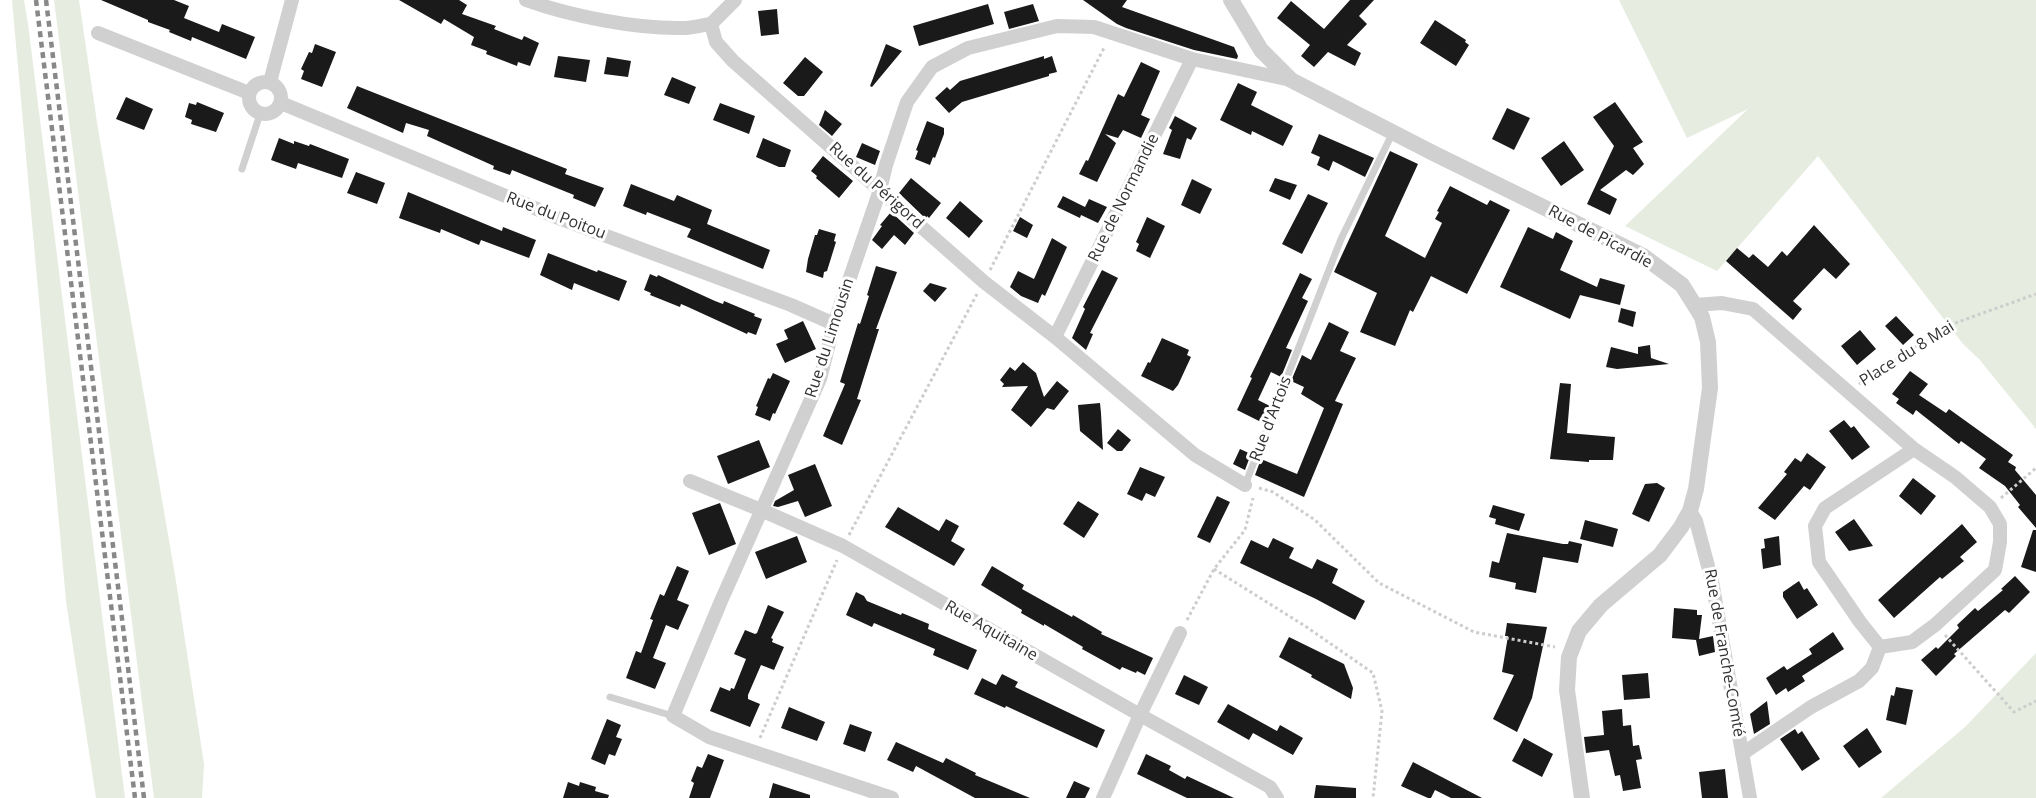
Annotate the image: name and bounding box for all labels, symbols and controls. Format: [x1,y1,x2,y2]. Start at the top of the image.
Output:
street label: Rue de Normandie [1085,131,1163,265]
street label: Rue du Périgord [825,139,927,233]
street label: Rue du Poitou [504,188,608,244]
street label: Rue de Picardie [1545,201,1655,273]
street label: Rue du Limousin [802,276,858,400]
street label: Place du 8 Mai [1856,317,1958,391]
street label: Rue d'Artois [1246,374,1296,464]
street label: Rue de Franche-Comté [1700,568,1748,738]
street label: Rue Aquitaine [941,597,1041,665]

